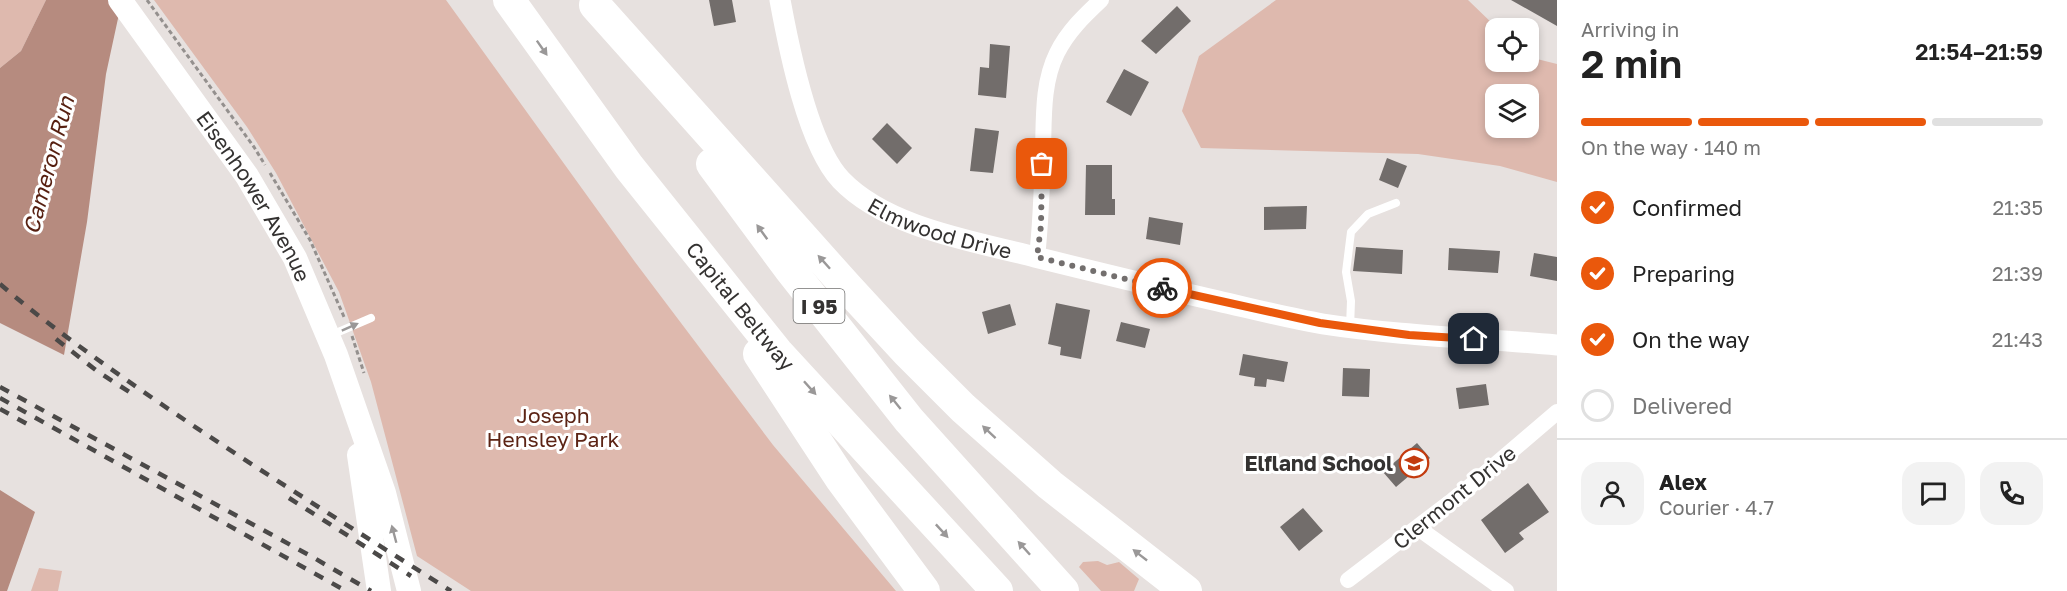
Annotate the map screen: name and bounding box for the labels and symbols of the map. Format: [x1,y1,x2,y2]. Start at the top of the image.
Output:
one-way arrow [536,40,547,56]
water label: Cameron Run [17,92,80,237]
street label: Eisenhower Avenue [191,106,316,285]
pin [1016,138,1067,189]
street label: Elmwood Drive [863,192,1015,264]
one-way arrow [756,224,768,239]
street label: Capital Beltway [681,236,801,376]
one-way arrow [818,255,831,270]
courier [1132,258,1192,318]
road number: I 95 [794,289,844,323]
pin [1448,313,1499,364]
one-way arrow [341,322,359,332]
one-way arrow [803,380,816,395]
one-way arrow [888,394,901,410]
park label: Joseph Hensley Park [487,402,620,452]
one-way arrow [982,426,997,439]
street label: Clermont Drive [1387,439,1521,555]
school or university icon: Elfland School [1398,447,1430,479]
place label: Elfland School [1244,450,1393,476]
one-way arrow [935,523,948,538]
one-way arrow [389,525,399,544]
one-way arrow [1018,541,1031,556]
one-way arrow [1132,549,1148,562]

